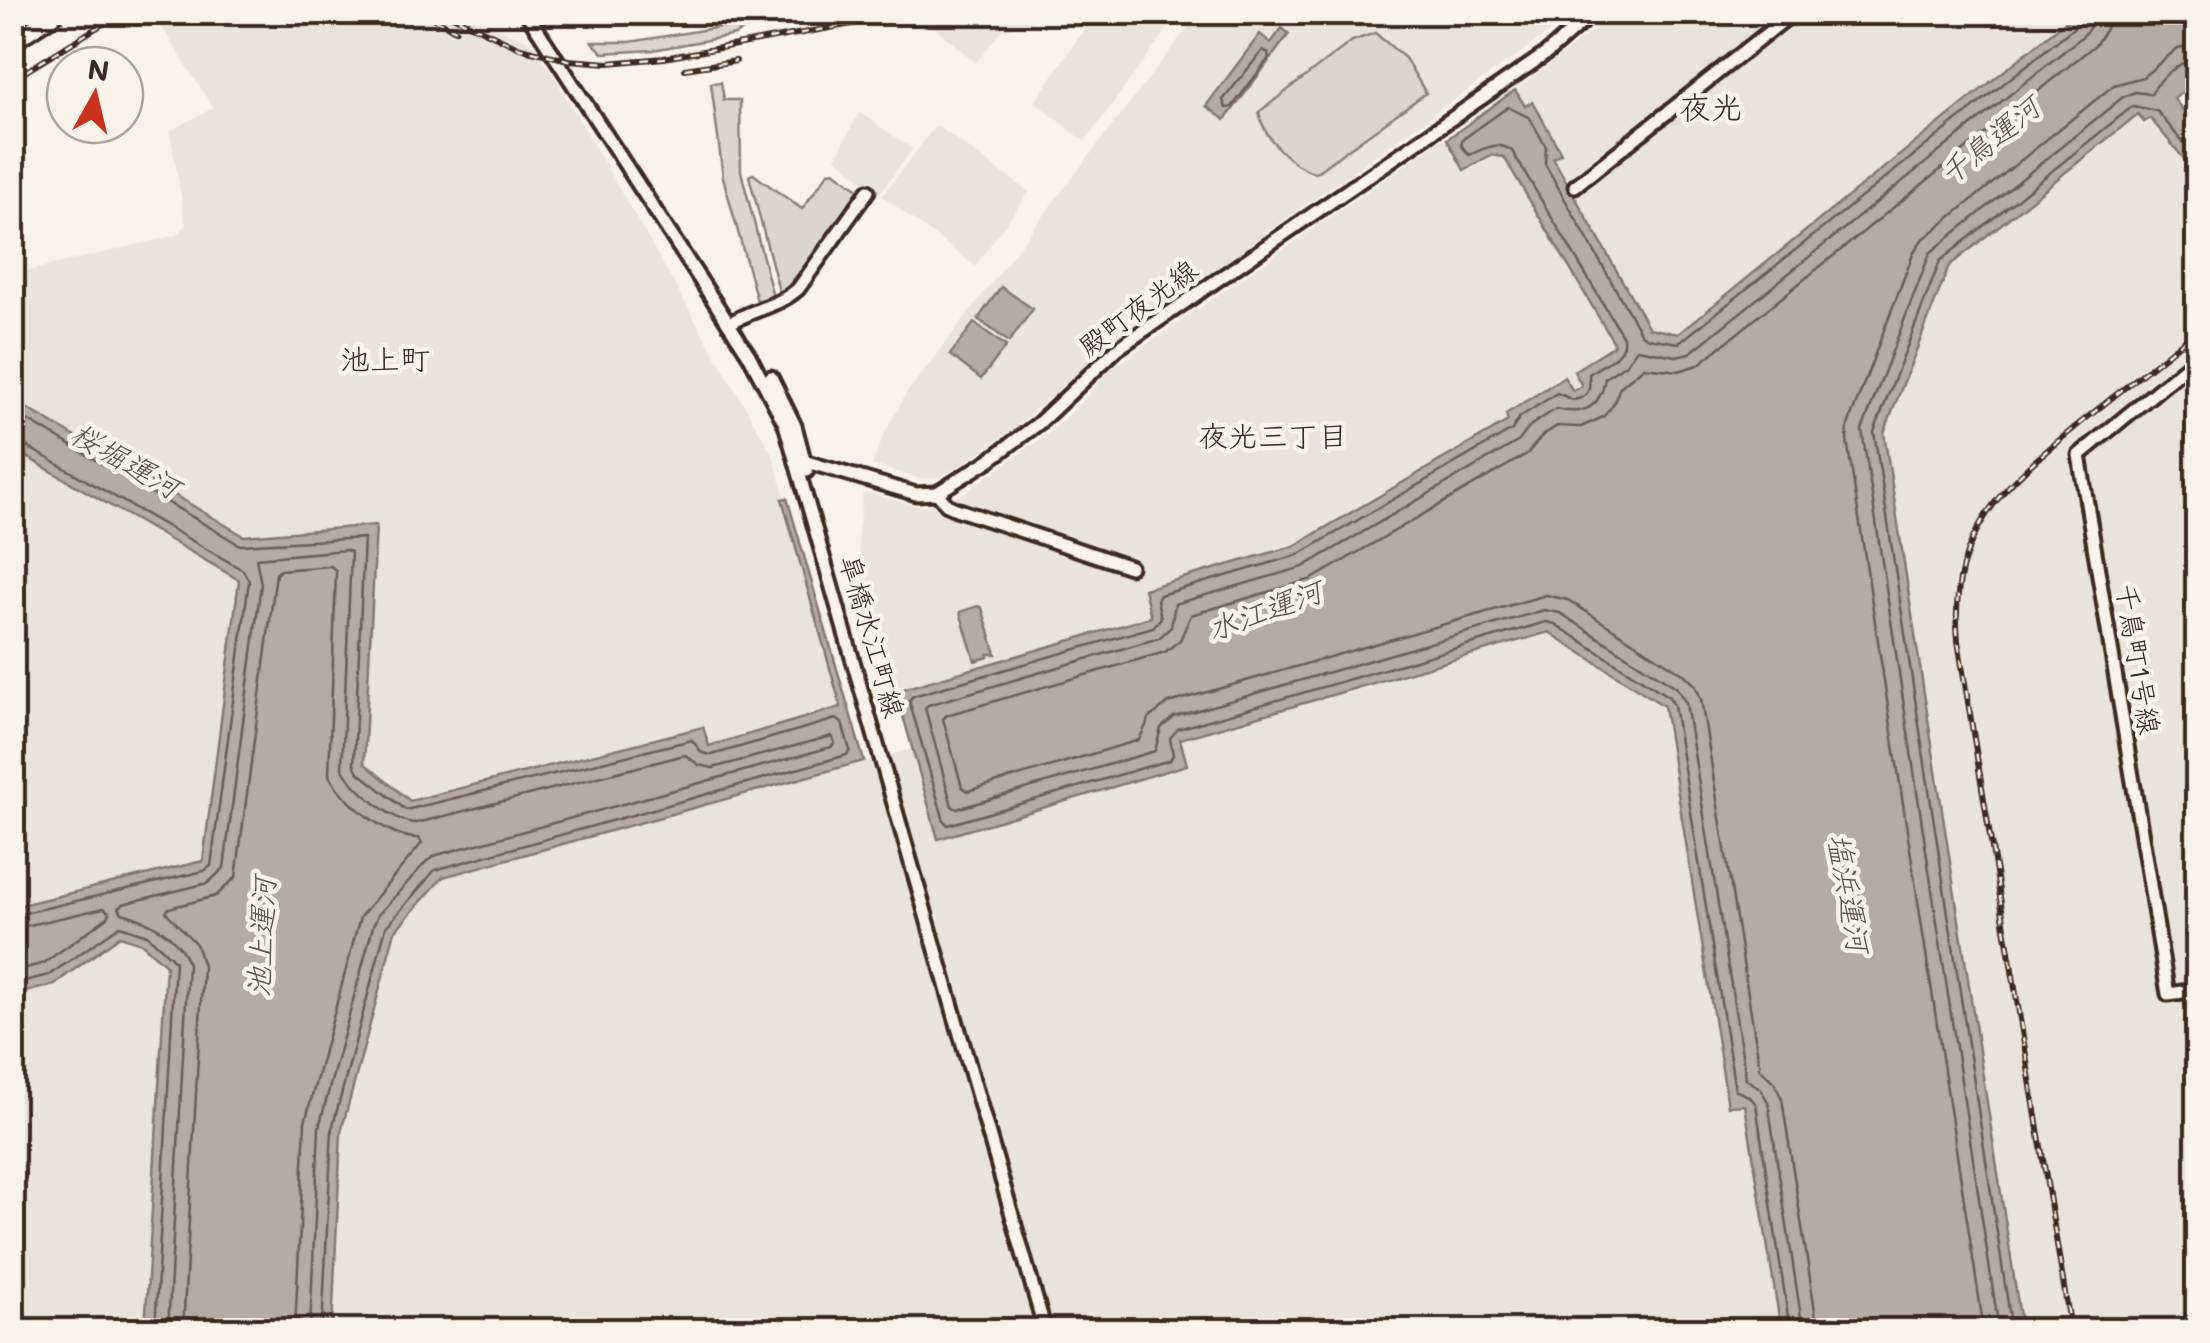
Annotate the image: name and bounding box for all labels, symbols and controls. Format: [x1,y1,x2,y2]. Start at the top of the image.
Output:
north arrow [45,45,145,145]
text: N [86,50,112,89]
water label: 千鳥運河 [1930,84,2051,193]
district label: 夜光 [1679,85,1743,127]
street label: 殿町夜光線 [1071,251,1204,364]
district label: 池上町 [340,338,430,378]
water label: 桜堀運河 [64,412,191,509]
district label: 夜光三丁目 [1198,415,1348,455]
street label: 皐橋水江町線 [833,550,913,721]
water label: 水江運河 [1201,568,1331,648]
street label: 千鳥町1号線 [2109,581,2169,737]
water label: 塩浜運河 [1820,830,1881,959]
water label: 池上運河 [237,872,283,998]

